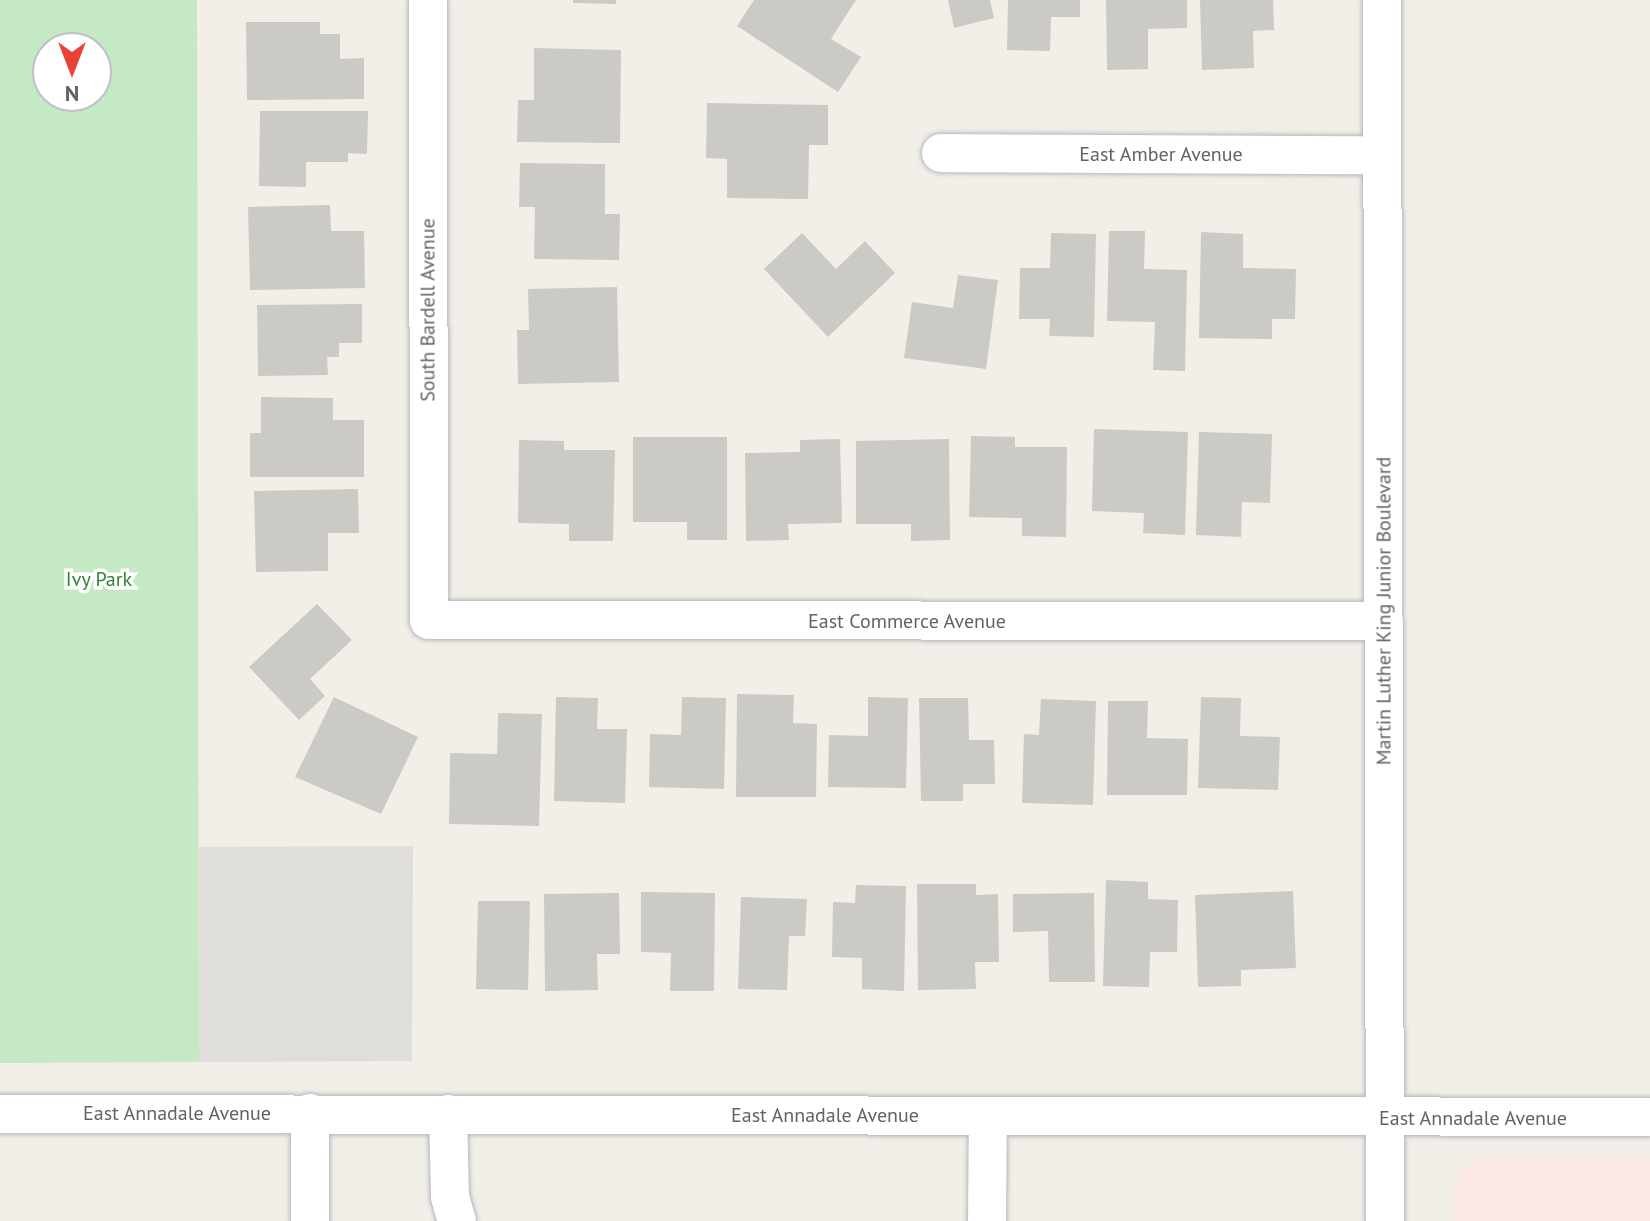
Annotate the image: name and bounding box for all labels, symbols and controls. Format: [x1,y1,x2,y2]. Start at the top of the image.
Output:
north arrow [32,32,112,112]
text: N [65,80,79,108]
street label: East Amber Avenue [1079,142,1243,166]
street label: South Bardell Avenue [416,218,440,402]
street label: Martin Luther King Junior Boulevard [1372,457,1396,765]
park label: Ivy Park [65,567,133,591]
street label: East Commerce Avenue [808,609,1006,633]
street label: East Annadale Avenue [82,1101,272,1125]
street label: East Annadale Avenue [730,1103,920,1127]
street label: East Annadale Avenue [1378,1106,1568,1130]

